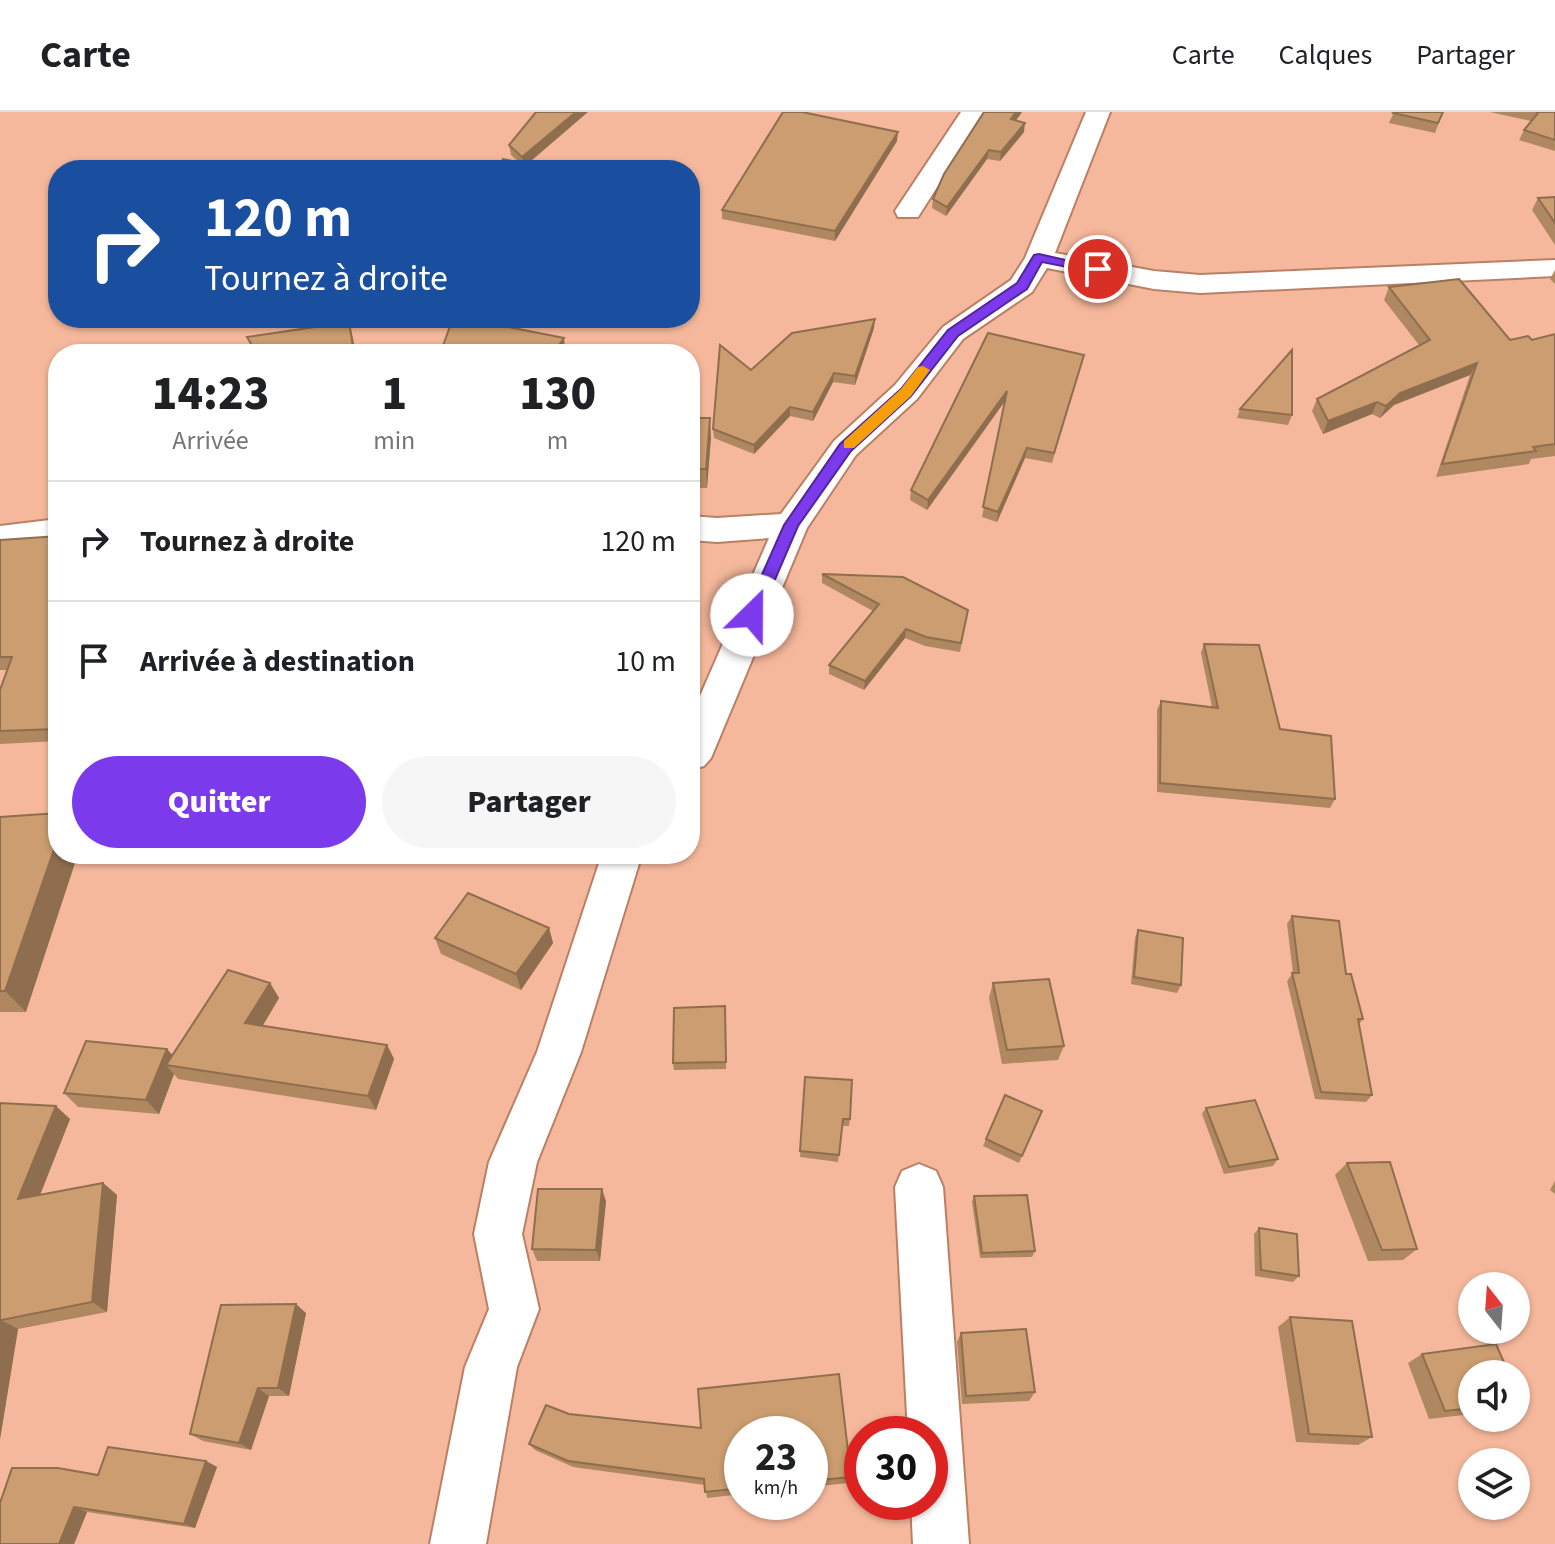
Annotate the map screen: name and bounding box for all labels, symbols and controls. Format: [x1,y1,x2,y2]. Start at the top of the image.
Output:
text: Carte [40,28,131,82]
text: Carte [1172,35,1235,75]
text: Calques [1279,35,1372,75]
text: Partager [1416,35,1515,75]
text: 120 m [204,179,352,258]
icon: right [72,192,176,296]
pin [1064,235,1132,303]
icon: arrive [1076,247,1120,291]
text: Tournez à droite [204,253,448,304]
text: 14:23 [152,360,269,428]
text: 1 [381,360,407,428]
text: 130 [519,360,596,428]
text: Arrivée [172,422,249,459]
text: min [373,422,415,459]
text: m [547,422,568,459]
icon: right [72,519,116,563]
text: Tournez à droite [140,520,354,563]
text: 120 m [600,520,676,563]
position arrow [710,573,794,657]
icon: arrive [72,639,116,683]
text: Arrivée à destination [140,640,415,683]
text: 10 m [615,640,676,683]
button: Quitter [72,756,366,848]
button: Partager [382,756,676,848]
north arrow [1458,1272,1530,1344]
map controls [1458,1272,1530,1520]
button: sound [1458,1360,1530,1432]
speed limit sign: 30 [844,1416,948,1520]
text: 23 [755,1429,797,1486]
button: layers [1458,1448,1530,1520]
text: km/h [754,1474,798,1502]

